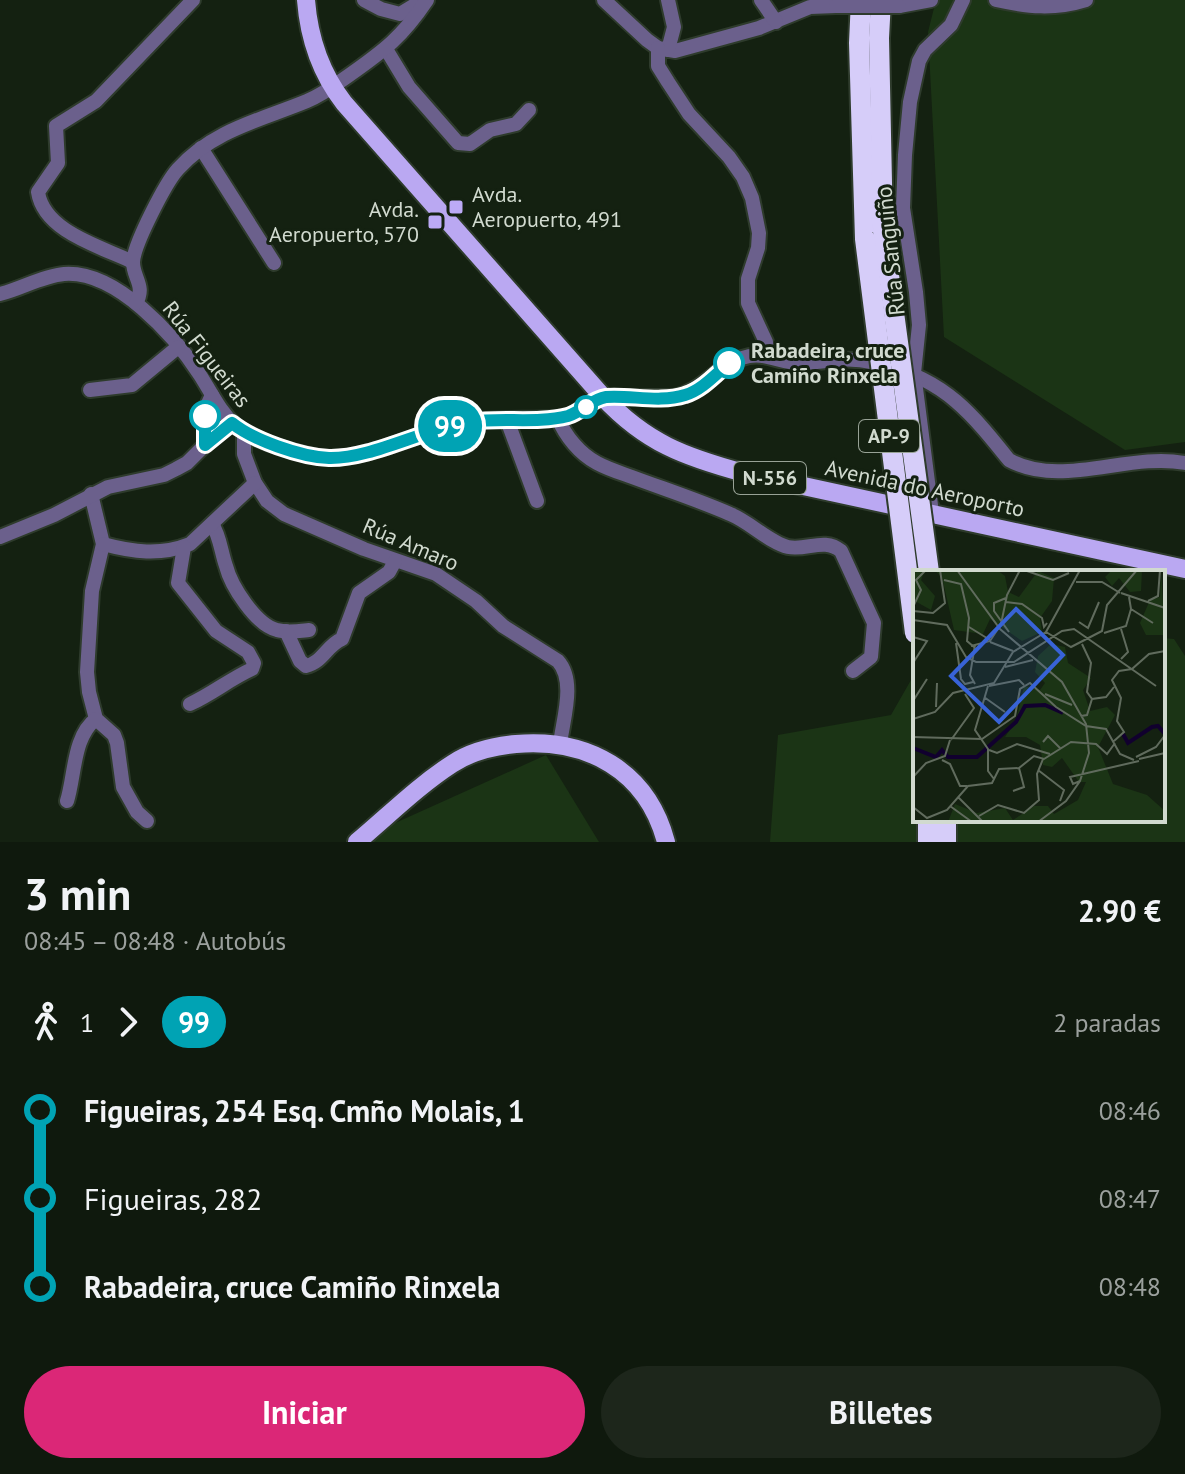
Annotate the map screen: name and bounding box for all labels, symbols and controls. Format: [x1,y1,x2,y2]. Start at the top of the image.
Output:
place label: Avda. Aeropuerto, 491 [472,180,622,233]
street label: Rúa Sanguiño [869,185,911,317]
place label: Avda. Aeropuerto, 570 [269,195,419,248]
marker: Avda. Aeropuerto, 491 [447,198,465,216]
marker: Avda. Aeropuerto, 570 [426,213,444,231]
street label: Rúa Figueiras [157,295,257,413]
place label: Rabadeira, cruce Camiño Rinxela [751,336,904,389]
marker: Rabadeira, cruce Camiño Rinxela [714,348,744,378]
unlabelled marker [575,396,597,418]
line badge: 99 [414,400,486,452]
unlabelled marker [190,401,220,431]
text: 99 [434,407,466,444]
road number: AP-9 [859,420,919,452]
street label: Avenida do Aeroporto [823,453,1027,523]
road number: N-556 [734,462,806,494]
street label: Rúa Amaro [359,511,463,577]
inset map [913,570,1165,822]
text: 3 min [24,865,131,922]
text: 2.90 € [1078,891,1161,930]
text: 08:45 – 08:48 · Autobús [24,924,286,957]
icon: walk [24,1000,68,1044]
icon: forward [106,1000,150,1044]
text: 99 [178,1003,210,1040]
text: 1 [80,1006,94,1039]
text: 2 paradas [1053,1006,1161,1039]
text: Figueiras, 254 Esq. Cmño Molais, 1 [84,1091,525,1130]
text: 08:46 [1099,1094,1161,1127]
text: Figueiras, 282 [84,1179,262,1218]
text: 08:47 [1099,1182,1161,1215]
text: Rabadeira, cruce Camiño Rinxela [84,1267,501,1306]
text: 08:48 [1099,1270,1161,1303]
button: Iniciar [24,1366,585,1458]
button: Billetes [601,1366,1161,1458]

